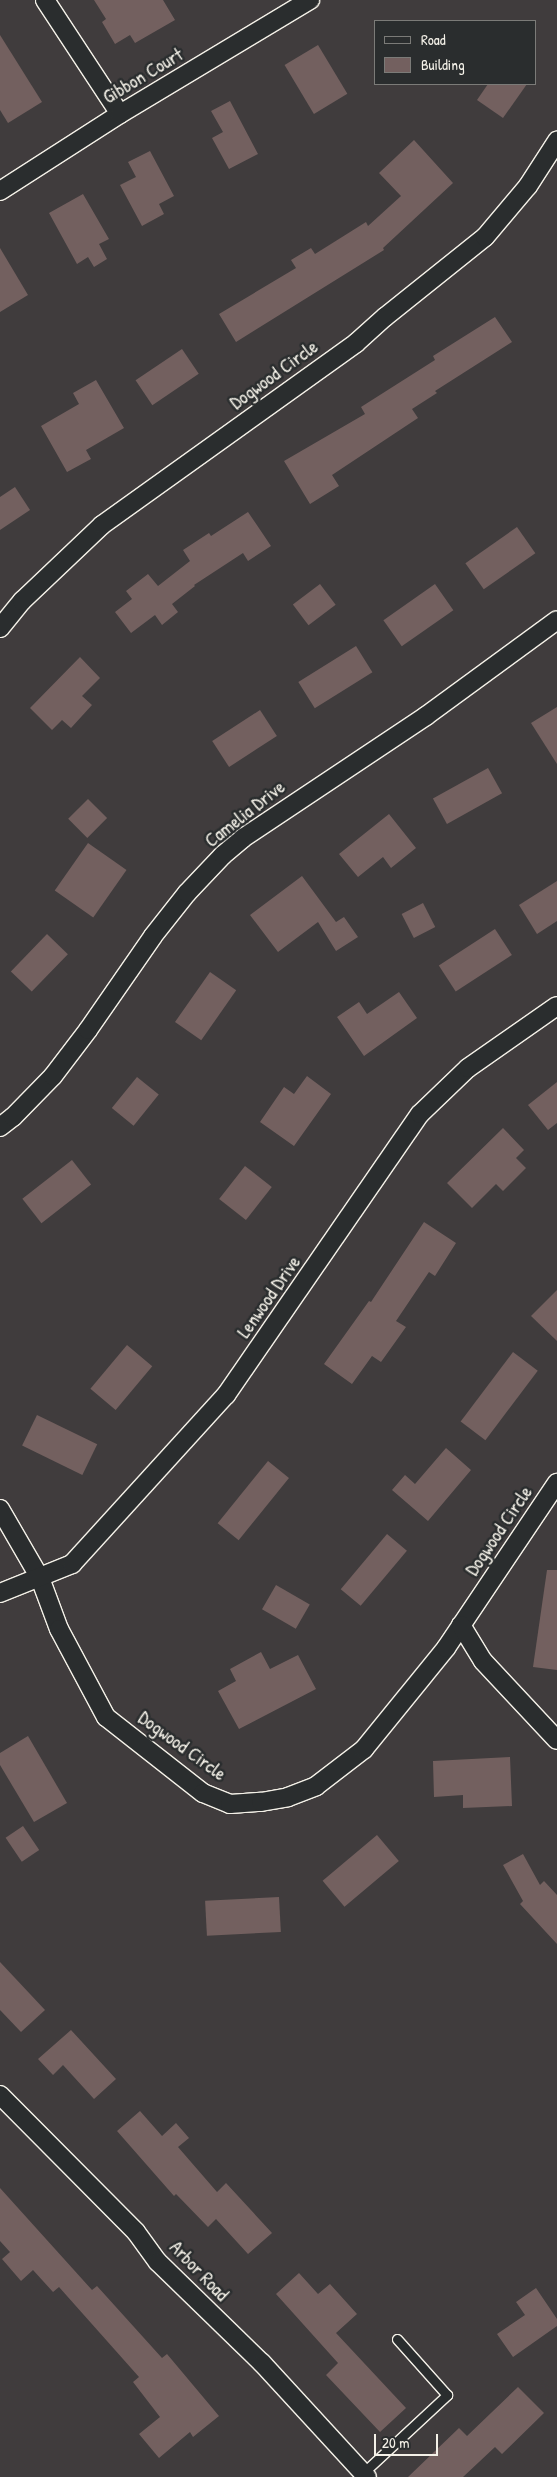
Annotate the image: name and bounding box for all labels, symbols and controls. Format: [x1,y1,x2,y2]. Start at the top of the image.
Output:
legend [374,20,537,85]
text: Road [421,29,446,50]
street label: Gibbon Court [99,43,187,109]
text: Building [421,54,465,75]
street label: Dogwood Circle [226,336,322,414]
street label: Camelia Drive [200,776,290,852]
street label: Lenwood Drive [232,1252,306,1342]
street label: Dogwood Circle [461,1482,537,1580]
street label: Dogwood Circle [134,1707,230,1785]
street label: Arbor Road [165,2236,233,2306]
scale bar [377,2424,441,2456]
text: 20 m [382,2432,409,2453]

